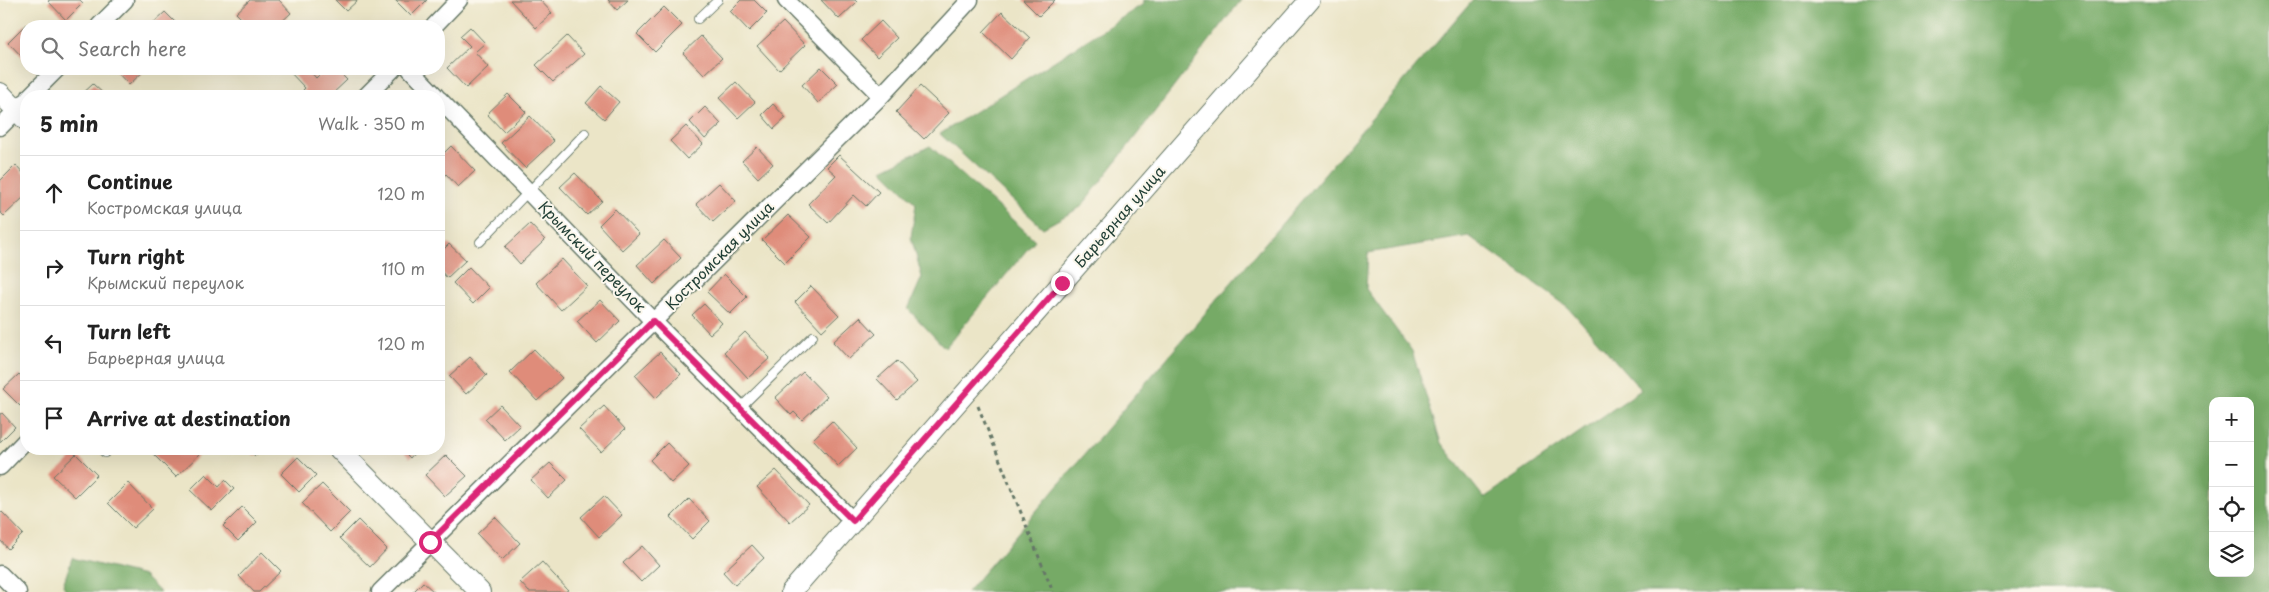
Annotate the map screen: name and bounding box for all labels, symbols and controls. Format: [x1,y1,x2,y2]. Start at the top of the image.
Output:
search box [20,20,445,75]
icon: search [38,34,66,62]
text: Search here [78,34,187,62]
text: 5 min [40,107,98,139]
text: Walk · 350 m [318,111,425,135]
street label: Барьерная улица [1068,159,1170,272]
text: Continue [87,167,173,195]
icon: ahead [40,179,68,207]
text: 120 m [378,181,425,205]
text: Костромская улица [87,195,242,219]
street label: Крымский переулок [534,195,653,317]
street label: Костромская улица [659,195,779,314]
text: Turn right [87,242,185,270]
icon: right [40,254,68,282]
text: 110 m [382,256,425,280]
text: Крымский переулок [87,270,244,294]
route end [1051,272,1074,295]
text: Turn left [87,317,171,345]
icon: left [40,329,68,357]
text: 120 m [378,331,425,355]
text: Барьерная улица [87,345,225,369]
map controls [2209,397,2254,577]
button: + [2209,397,2254,442]
icon: arrive [40,404,68,432]
text: Arrive at destination [87,404,291,432]
button: − [2209,442,2254,487]
button: locate [2209,487,2254,532]
route start [419,531,442,554]
button: layers [2209,532,2254,577]

